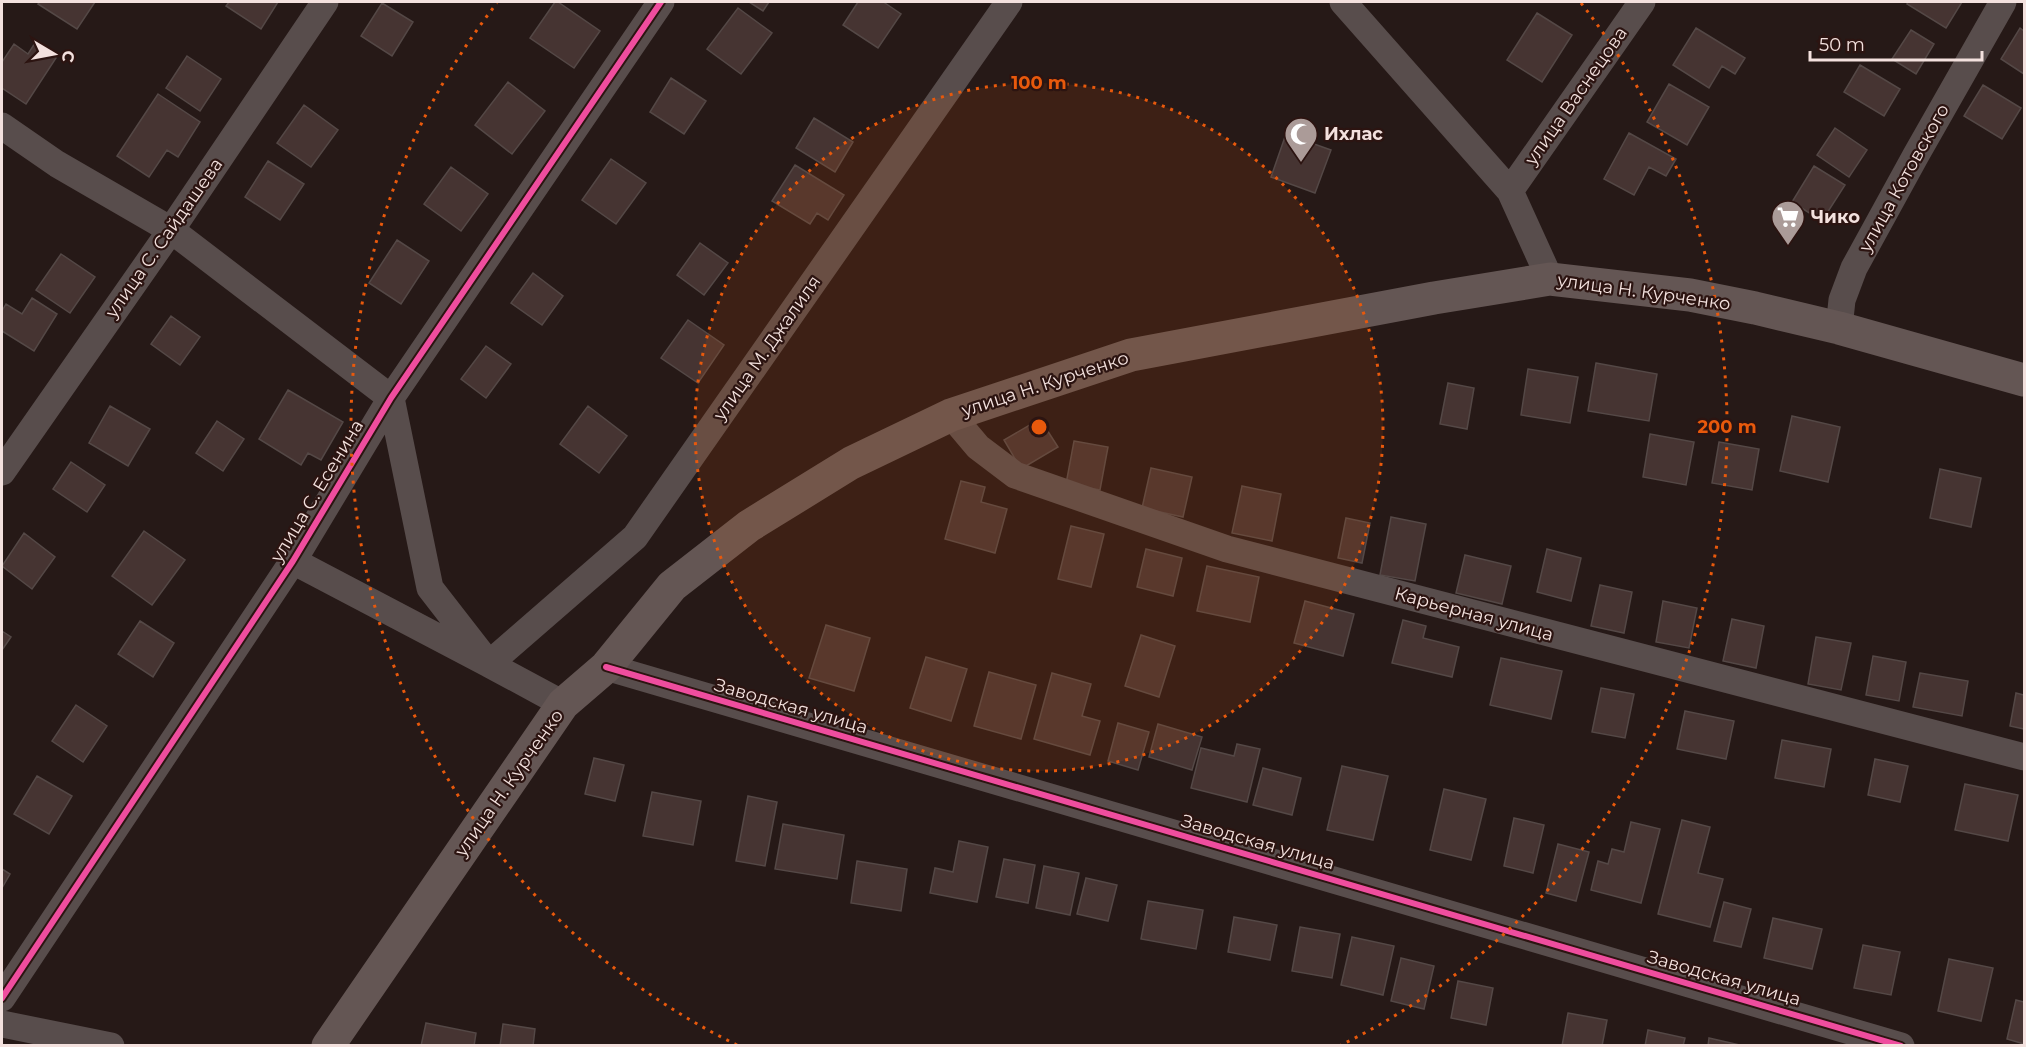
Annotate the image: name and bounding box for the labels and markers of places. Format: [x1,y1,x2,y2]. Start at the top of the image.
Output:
mosque icon: Ихлас [1283,116,1319,163]
place label: Ихлас [1324,123,1383,145]
supermarket icon: Чико [1770,199,1806,246]
place label: Чико [1811,206,1860,228]
centre of rings [1029,417,1049,437]

